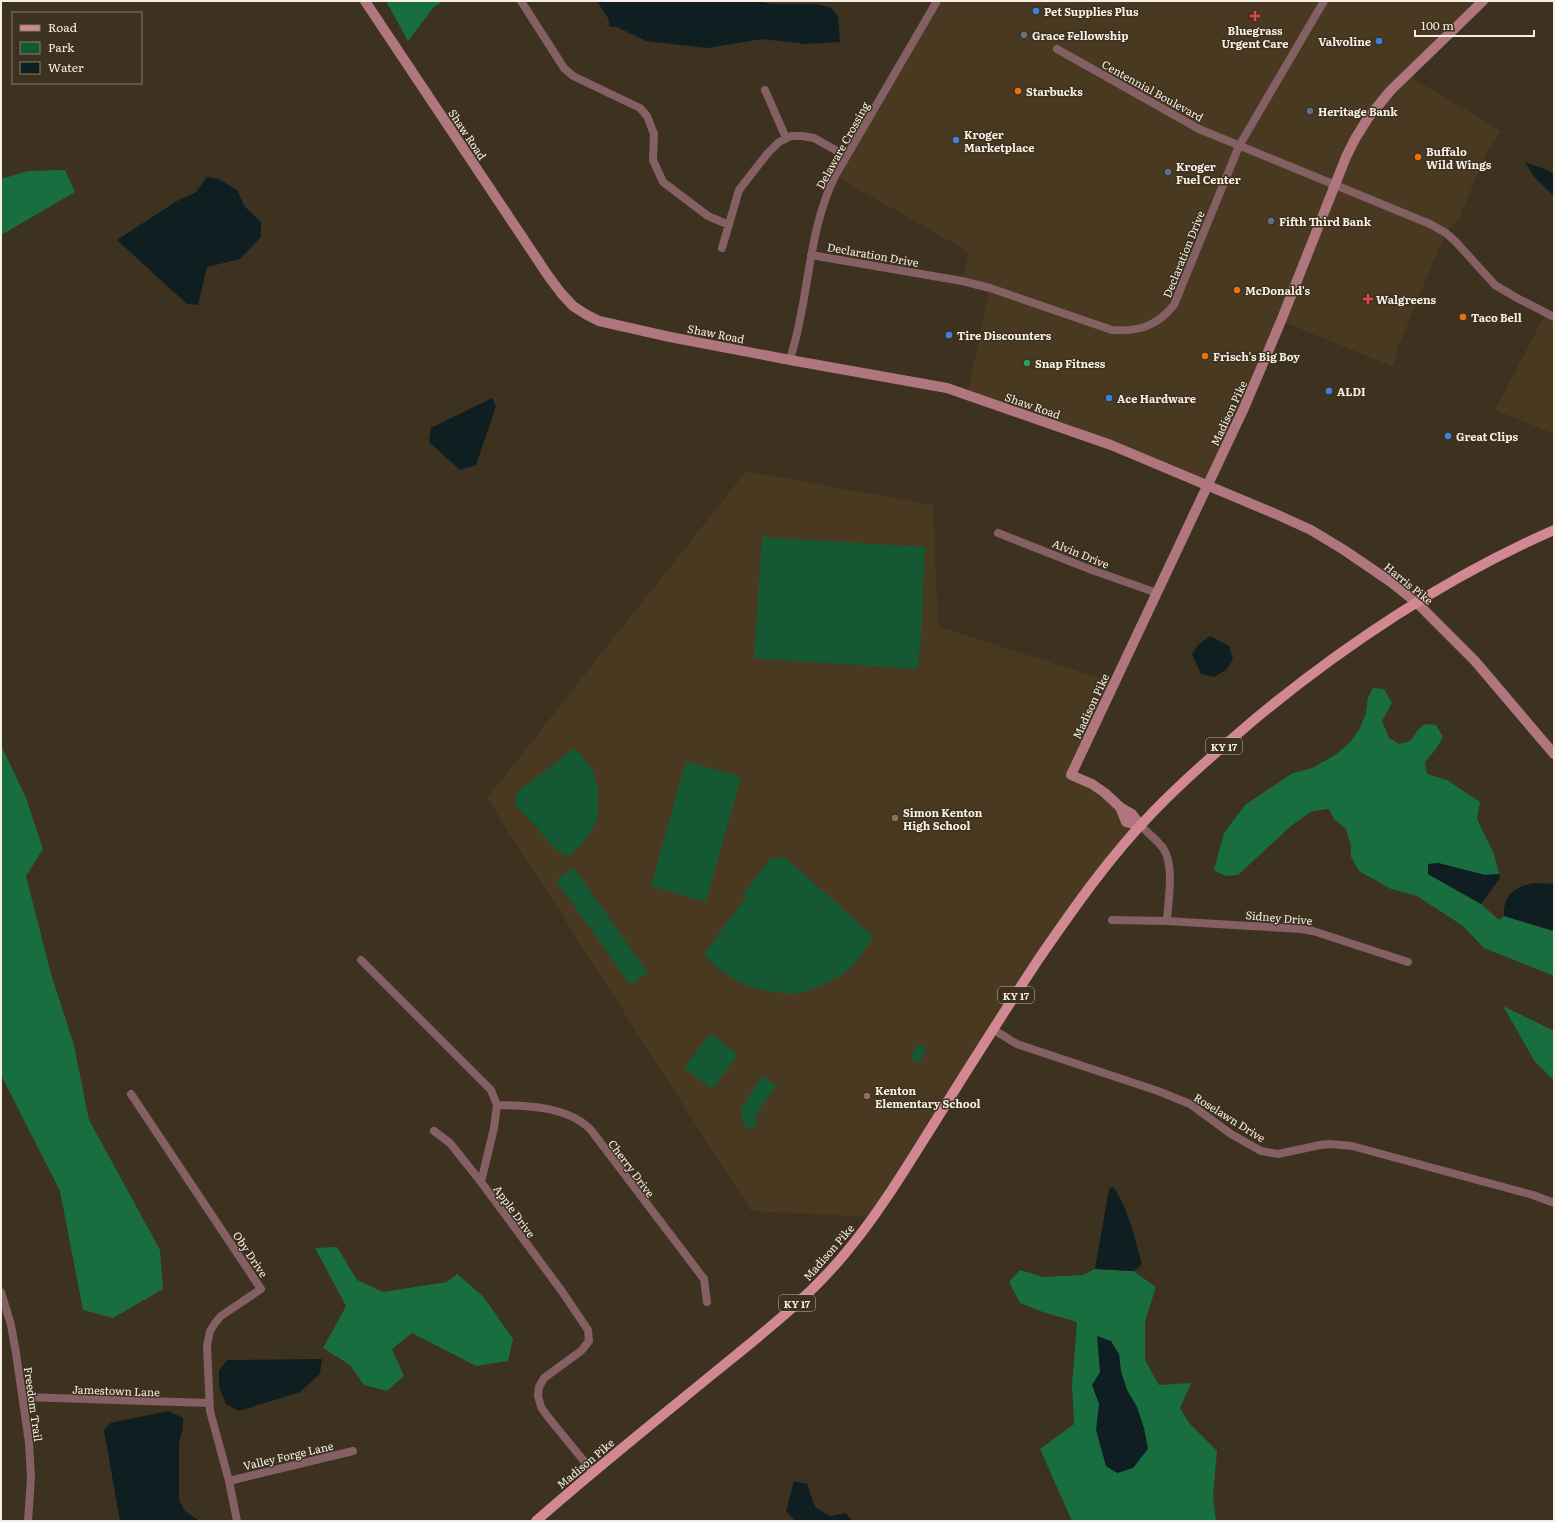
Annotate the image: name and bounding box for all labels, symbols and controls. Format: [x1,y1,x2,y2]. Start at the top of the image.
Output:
place label: Pet Supplies Plus [1044,3,1139,19]
marker: Pet Supplies Plus [1031,6,1041,16]
marker: Bluegrass Urgent Care [1249,10,1261,22]
legend [12,12,142,84]
scale bar [1415,12,1534,38]
text: 100 m [1421,16,1454,34]
text: Road [48,18,78,36]
place label: Bluegrass Urgent Care [1221,22,1289,51]
place label: Grace Fellowship [1032,27,1129,43]
marker: Grace Fellowship [1019,30,1029,40]
place label: Valvoline [1318,33,1371,49]
marker: Valvoline [1374,36,1384,46]
text: Park [48,38,75,56]
street label: Centennial Boulevard [1099,55,1207,125]
text: Water [48,58,84,76]
place label: Starbucks [1026,83,1083,99]
marker: Starbucks [1013,86,1023,96]
street label: Delaware Crossing [811,98,873,191]
place label: Heritage Bank [1318,103,1398,119]
street label: Shaw Road [445,106,491,163]
marker: Heritage Bank [1305,106,1315,116]
place label: Kroger Marketplace [964,126,1034,155]
marker: Kroger Marketplace [951,135,961,145]
place label: Buffalo Wild Wings [1426,143,1492,172]
marker: Buffalo Wild Wings [1413,152,1423,162]
place label: Kroger Fuel Center [1176,158,1241,187]
marker: Kroger Fuel Center [1163,167,1173,177]
street label: Declaration Drive [1158,208,1208,300]
place label: Fifth Third Bank [1279,213,1372,229]
marker: Fifth Third Bank [1266,216,1276,226]
street label: Declaration Drive [826,238,920,270]
place label: McDonald's [1245,282,1311,298]
marker: McDonald's [1232,285,1242,295]
place label: Walgreens [1376,291,1436,307]
marker: Walgreens [1363,294,1373,304]
place label: Taco Bell [1471,309,1522,325]
marker: Taco Bell [1458,312,1468,322]
street label: Shaw Road [686,320,746,346]
place label: Tire Discounters [957,327,1052,343]
marker: Tire Discounters [944,330,954,340]
place label: Frisch's Big Boy [1213,348,1300,364]
marker: Frisch's Big Boy [1200,351,1210,361]
place label: Snap Fitness [1035,355,1106,371]
marker: Snap Fitness [1022,358,1032,368]
street label: Madison Pike [1206,377,1250,448]
place label: ALDI [1337,383,1366,399]
marker: ALDI [1324,386,1334,396]
street label: Shaw Road [1003,388,1063,422]
place label: Ace Hardware [1117,390,1196,406]
marker: Ace Hardware [1104,393,1114,403]
place label: Great Clips [1456,428,1519,444]
marker: Great Clips [1443,431,1453,441]
street label: Alvin Drive [1050,534,1112,572]
street label: Harris Pike [1381,558,1437,608]
street label: Madison Pike [1068,670,1112,741]
road number: KY 17 [1206,738,1242,754]
place label: Simon Kenton High School [903,804,983,833]
marker: Simon Kenton High School [890,813,900,823]
street label: Sidney Drive [1245,906,1313,928]
road number: KY 17 [998,987,1034,1003]
place label: Kenton Elementary School [875,1082,980,1111]
street label: Roselawn Drive [1191,1089,1269,1146]
marker: Kenton Elementary School [862,1091,872,1101]
street label: Cherry Drive [605,1136,659,1200]
street label: Apple Drive [490,1181,540,1241]
street label: Madison Pike [799,1220,857,1284]
street label: Oby Drive [230,1228,272,1280]
road number: KY 17 [779,1295,815,1311]
street label: Freedom Trail [21,1366,47,1443]
street label: Jamestown Lane [72,1380,161,1400]
street label: Madison Pike [553,1434,617,1492]
street label: Valley Forge Lane [241,1437,335,1473]

